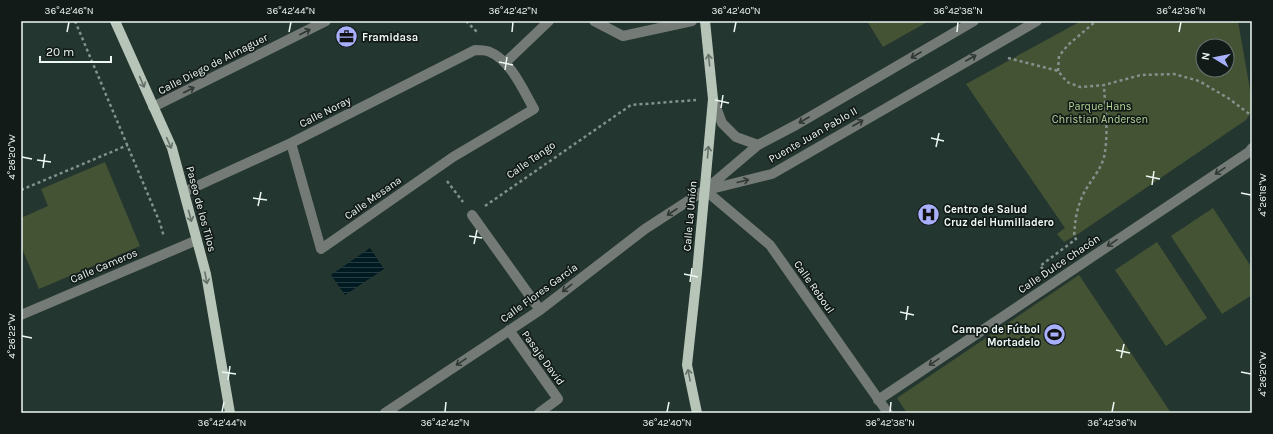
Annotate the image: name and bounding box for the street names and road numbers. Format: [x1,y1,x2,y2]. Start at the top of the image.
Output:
street label: Calle Diego de Almaguer [156,31,270,97]
street label: Calle Noray [297,94,353,130]
street label: Puente Juan Pablo II [766,104,860,166]
street label: Calle Tango [504,138,558,182]
street label: Paseo de los Tilos [183,165,219,253]
street label: Calle Mesana [342,174,404,222]
street label: Calle La Unión [680,180,700,252]
street label: Calle Dulce Chacón [1016,232,1102,296]
street label: Calle Cameros [68,246,140,286]
street label: Calle Reboul [791,258,837,316]
street label: Calle Flores García [498,261,580,325]
street label: Pasaje David [519,328,567,388]

